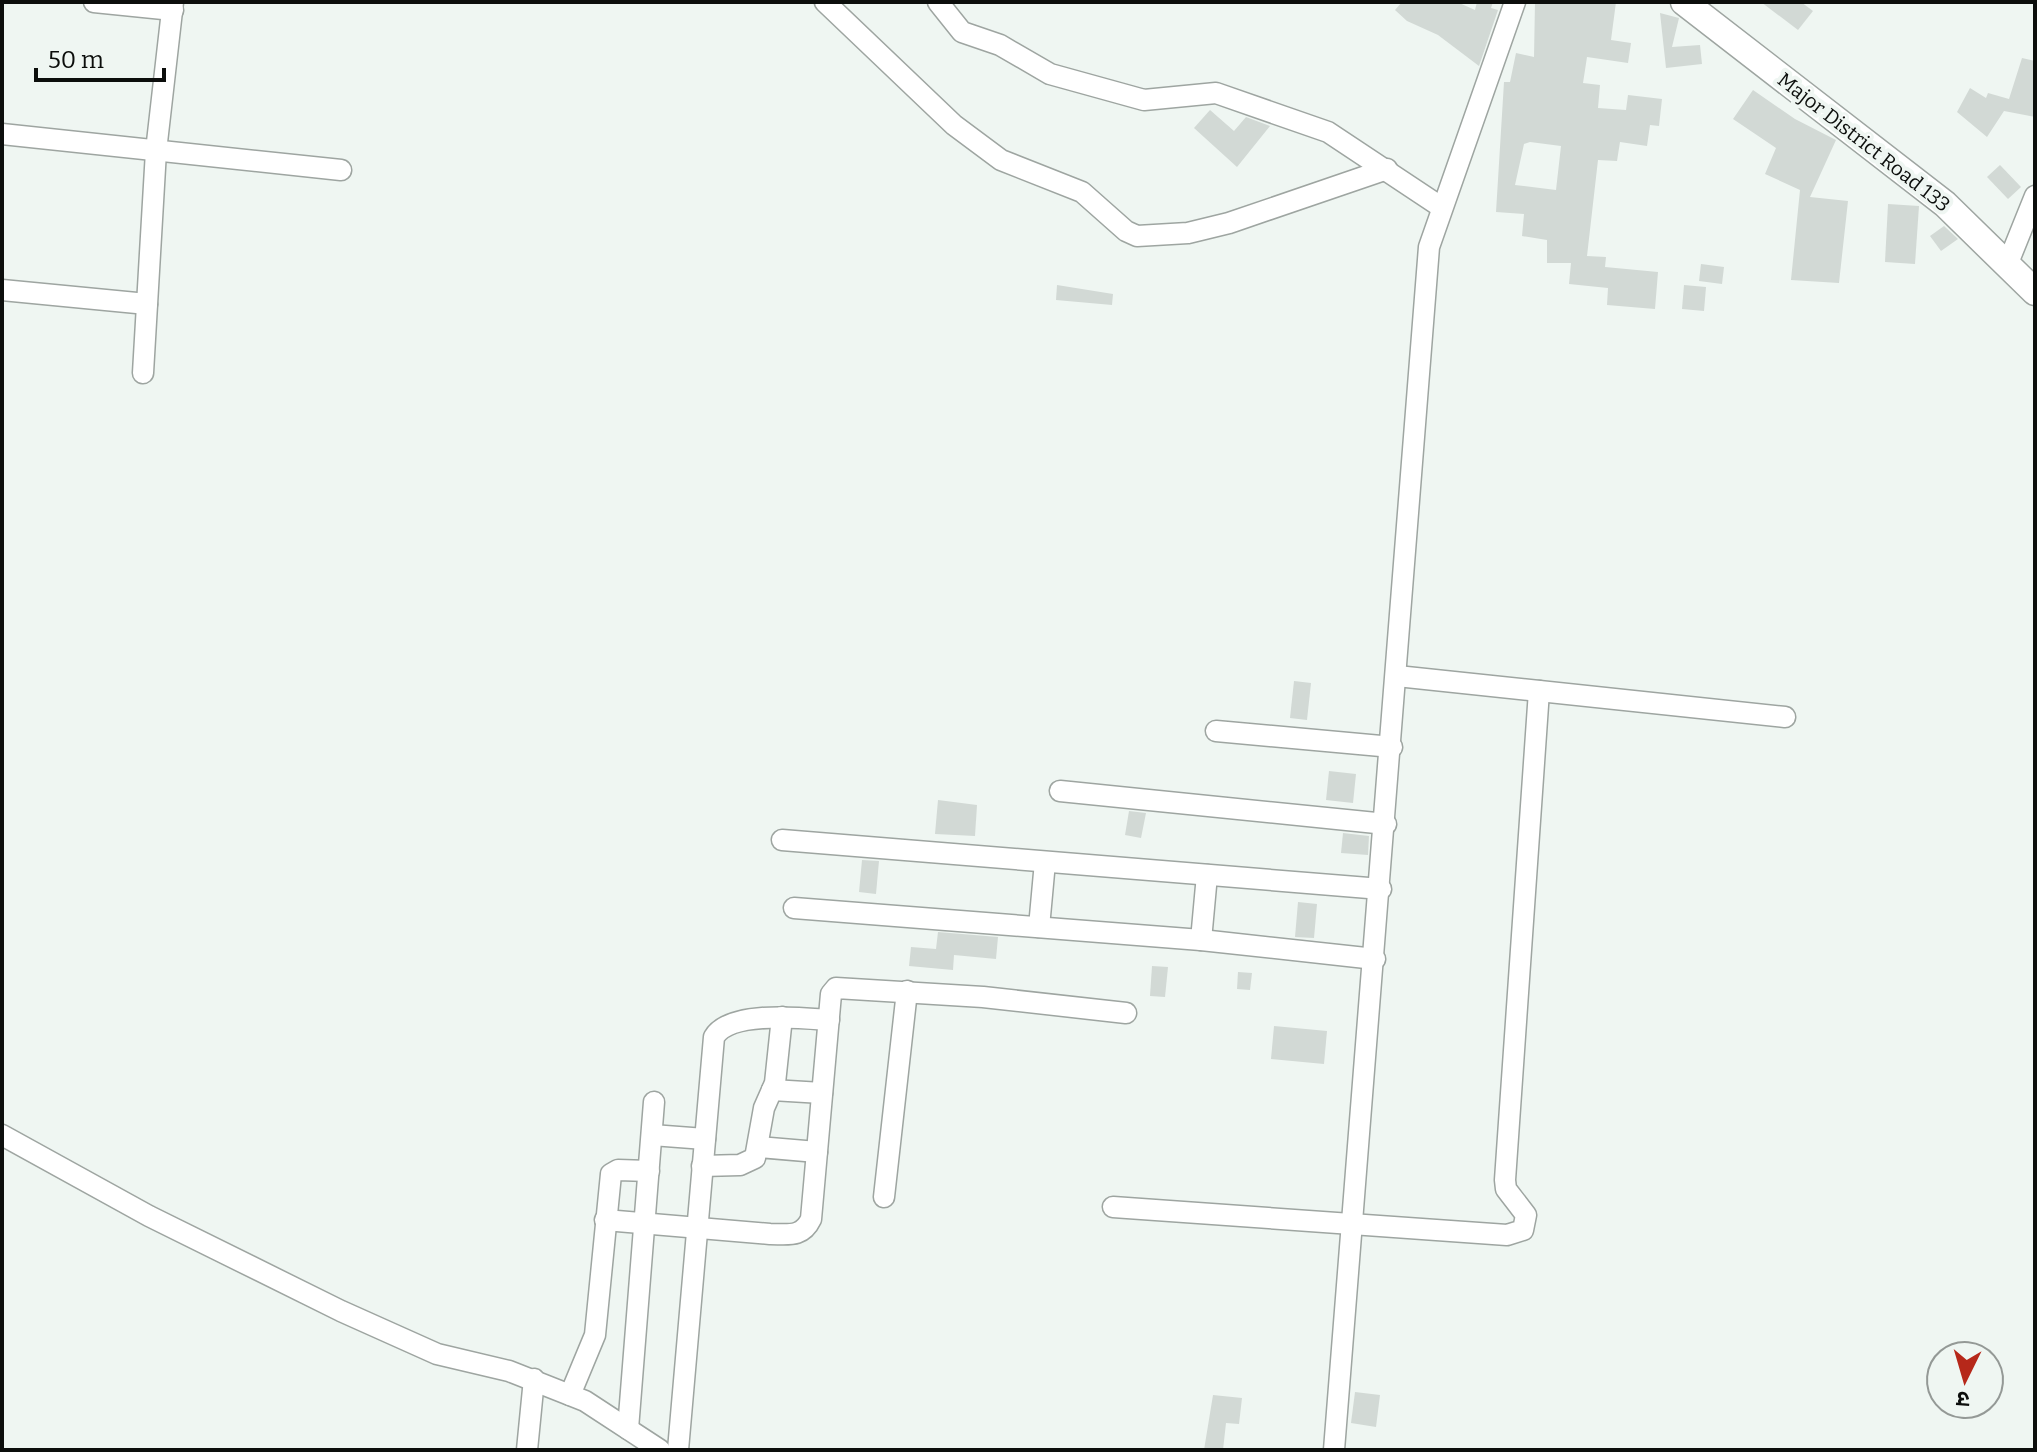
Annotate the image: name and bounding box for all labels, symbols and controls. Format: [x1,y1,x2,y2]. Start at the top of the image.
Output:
scale bar [36,32,164,82]
text: 50 m [48,46,104,74]
street label: Major District Road 133 [1772,67,1955,218]
north arrow [1925,1340,2005,1420]
text: उ [1955,1385,1971,1413]

